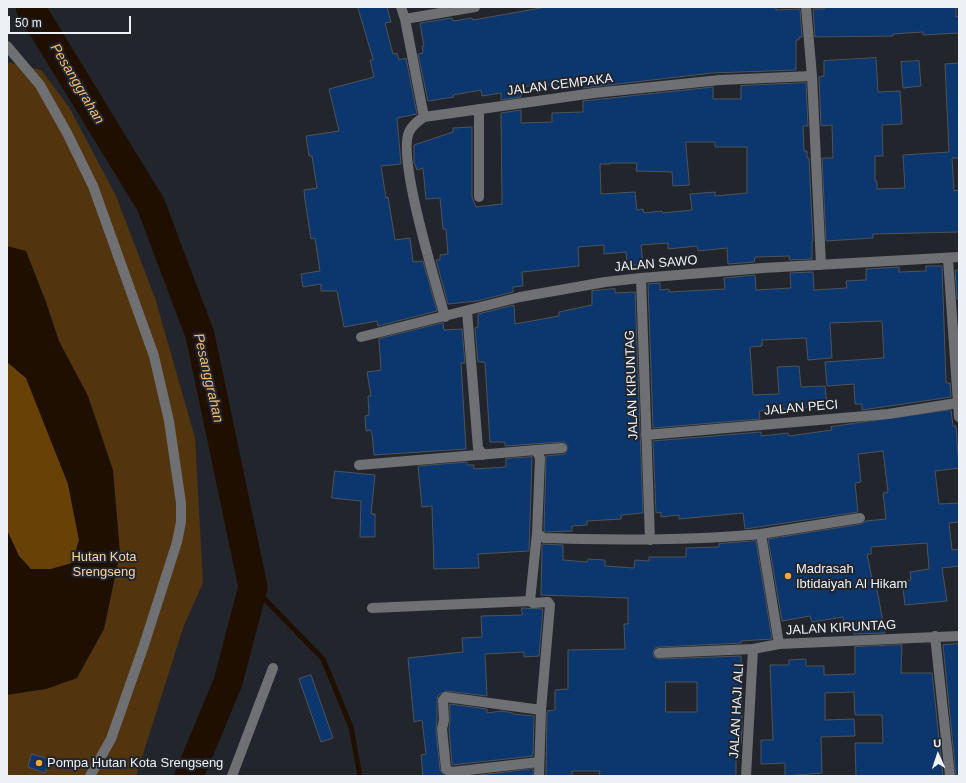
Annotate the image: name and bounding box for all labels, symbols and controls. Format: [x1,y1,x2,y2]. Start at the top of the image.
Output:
scale bar [10,8,133,34]
text: 50 m [15,16,42,30]
water label: Pesanggrahan [46,41,108,127]
street label: JALAN CEMPAKA [506,71,614,99]
street label: JALAN SAWO [614,253,698,275]
street label: JALAN KIRUNTAG [622,330,642,440]
water label: Pesanggrahan [190,332,226,424]
street label: JALAN PECI [763,397,839,419]
park label: Hutan Kota Srengseng [71,549,137,580]
place label: Madrasah Ibtidaiyah Al Hikam [796,561,907,592]
marker: Madrasah Ibtidaiyah Al Hikam [783,571,793,581]
street label: JALAN KIRUNTAG [786,617,896,639]
street label: JALAN HAJI ALI [727,663,747,759]
north arrow [918,735,958,775]
text: U [933,737,942,749]
place label: Pompa Hutan Kota Srengseng [47,755,223,771]
marker: Pompa Hutan Kota Srengseng [34,758,44,768]

